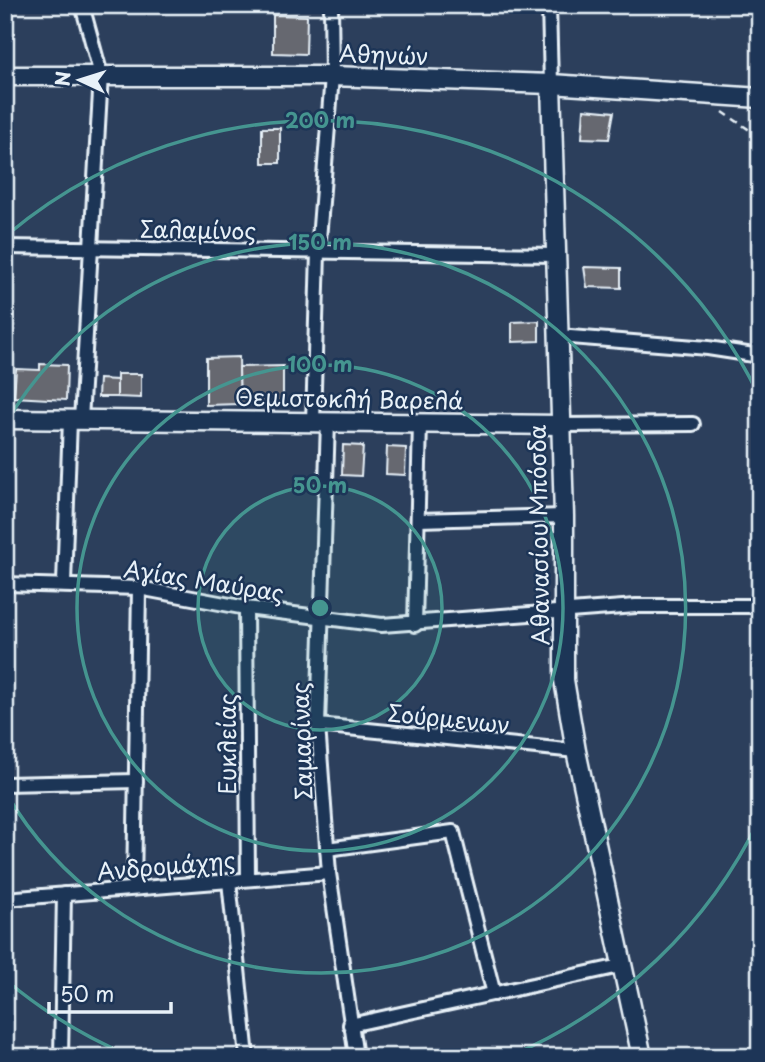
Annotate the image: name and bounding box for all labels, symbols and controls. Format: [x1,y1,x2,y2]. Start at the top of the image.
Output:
street label: Αθηνών [339,35,429,73]
north arrow [46,46,116,116]
text: N [48,70,77,87]
text: 200 m [285,103,355,135]
street label: Σαλαμίνος [140,210,256,248]
text: 150 m [288,225,352,257]
text: 100 m [287,347,353,379]
street label: Θεμιστοκλή Βαρελά [235,379,463,417]
street label: Αθανασίου Μπόσδα [519,424,557,646]
text: 50 m [293,468,347,500]
street label: Αγίας Μαύρας [121,550,287,610]
centre of rings [308,596,332,620]
street label: Σαμαρίνας [281,681,321,801]
street label: Ευκλείας [209,693,244,795]
street label: Σούρμενων [386,694,512,742]
street label: Ανδρομάχης [95,842,237,888]
scale bar [49,971,172,1015]
text: 50 m [60,977,114,1009]

